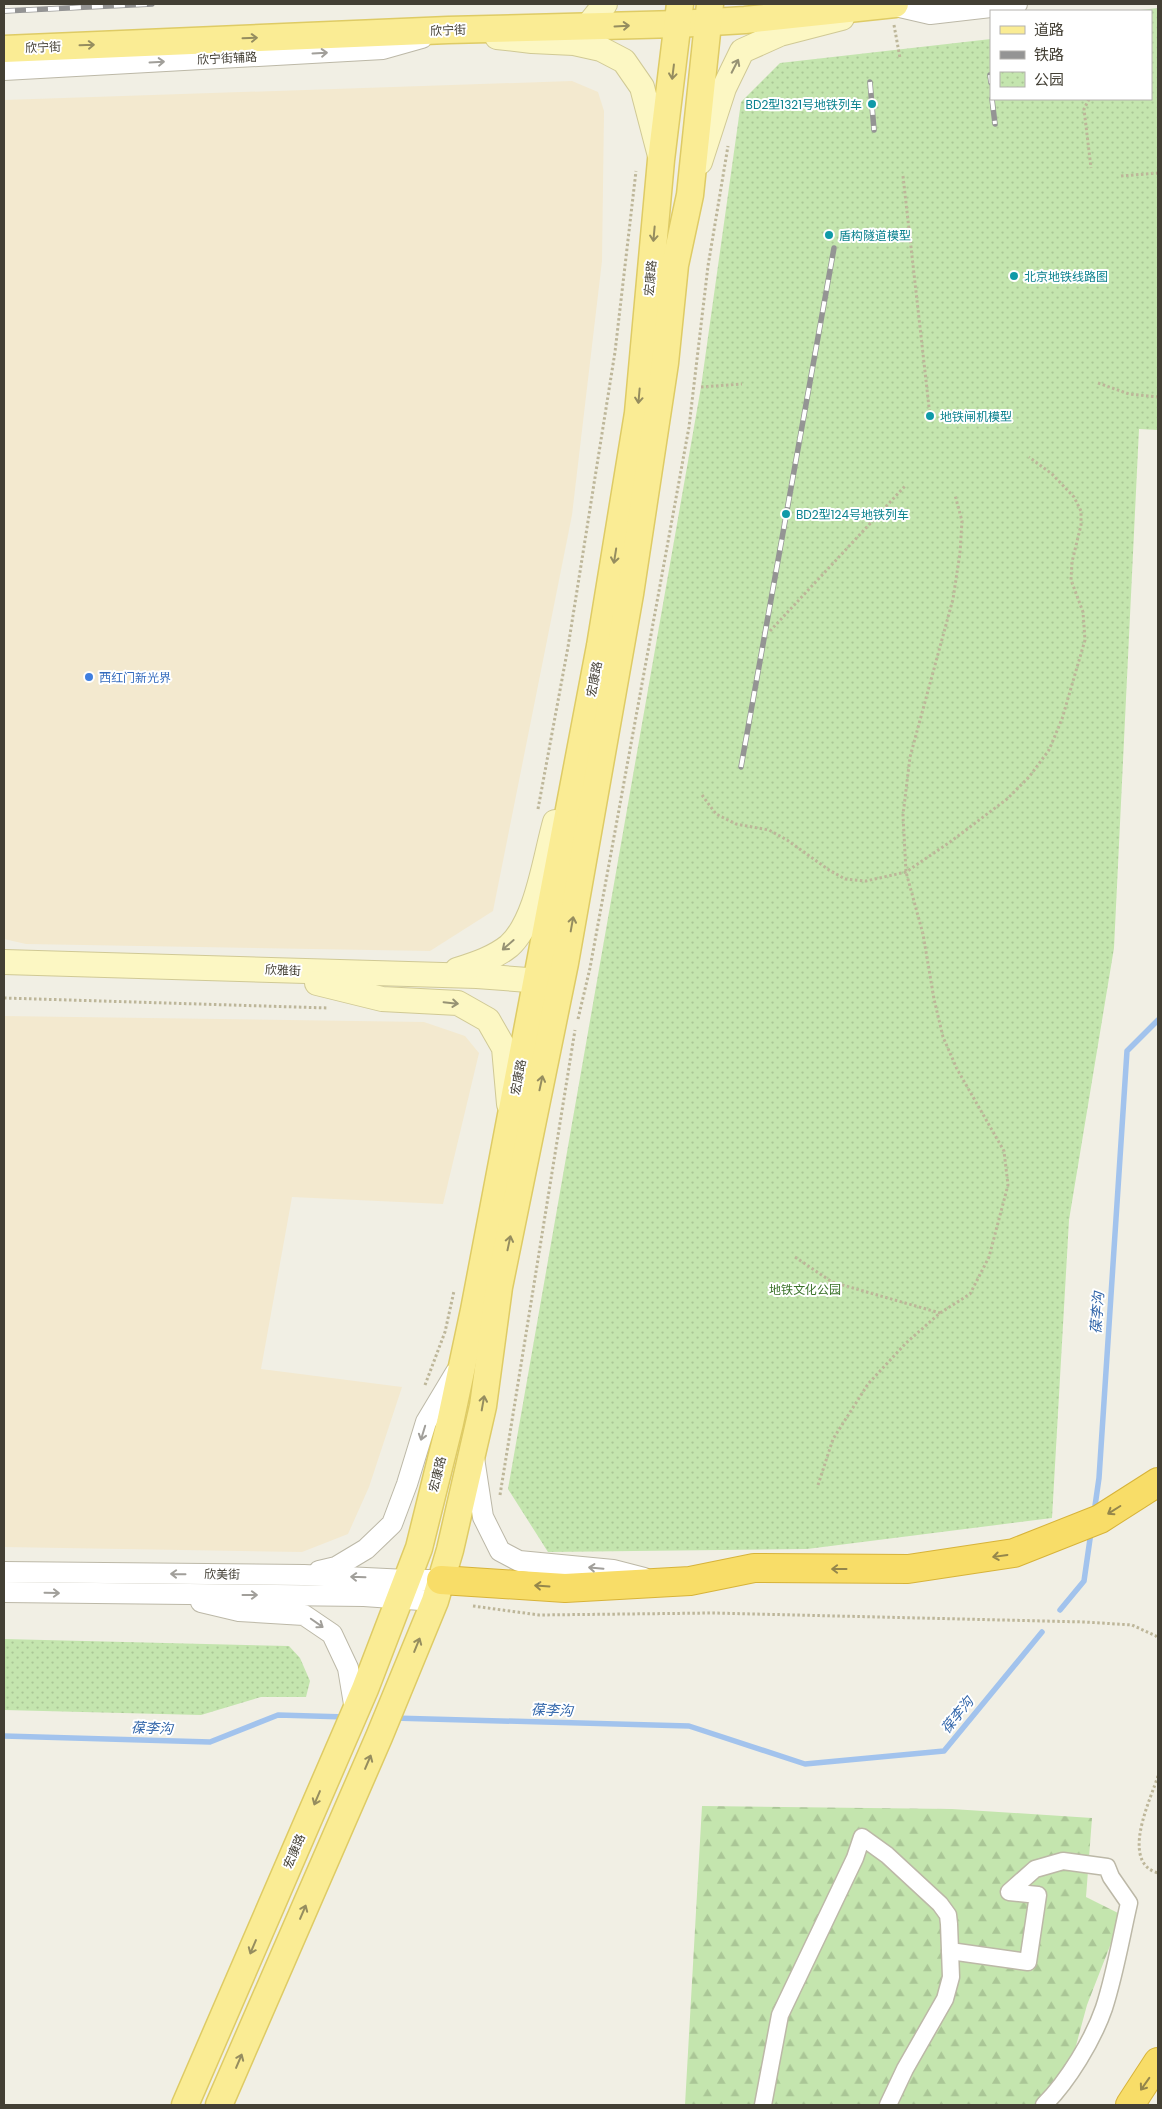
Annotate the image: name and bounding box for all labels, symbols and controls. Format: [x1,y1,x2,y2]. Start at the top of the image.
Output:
legend [990,10,1152,100]
text: 道路 [1034,19,1064,40]
street label: 欣宁街 [430,21,466,39]
one-way arrow [614,21,630,30]
one-way arrow [242,34,258,43]
street label: 欣宁街 [25,38,61,56]
one-way arrow [79,40,95,50]
text: 铁路 [1034,44,1064,65]
street label: 欣宁街辅路 [197,48,257,68]
one-way arrow [311,48,327,57]
one-way arrow [149,57,165,66]
one-way arrow [730,59,740,74]
one-way arrow [668,64,678,80]
text: 公园 [1034,69,1064,90]
place label: BD2型1321号地铁列车 [746,96,862,113]
marker: BD2型1321号地铁列车 [866,98,878,110]
one-way arrow [650,226,659,242]
place label: 盾构隧道模型 [839,227,911,244]
marker: 盾构隧道模型 [823,229,835,241]
street label: 宏康路 [640,259,660,297]
place label: 北京地铁线路图 [1024,268,1108,285]
marker: 北京地铁线路图 [1008,270,1020,282]
one-way arrow [634,387,644,403]
place label: 地铁闸机模型 [940,408,1012,425]
marker: 地铁闸机模型 [924,410,936,422]
place label: BD2型124号地铁列车 [796,506,909,523]
marker: BD2型124号地铁列车 [780,508,792,520]
one-way arrow [609,548,619,564]
street label: 宏康路 [582,660,606,698]
place label: 西红门新光界 [99,669,171,686]
marker: 西红门新光界 [83,671,95,683]
one-way arrow [568,916,578,932]
one-way arrow [501,939,514,951]
street label: 欣雅街 [265,961,301,979]
one-way arrow [443,998,459,1008]
street label: 宏康路 [506,1058,530,1096]
one-way arrow [537,1076,547,1092]
one-way arrow [504,1235,514,1251]
park label: 地铁文化公园 [769,1281,841,1298]
water label: 葆李沟 [1086,1289,1109,1335]
one-way arrow [478,1395,488,1411]
one-way arrow [417,1424,427,1440]
street label: 宏康路 [424,1454,450,1494]
one-way arrow [1107,1506,1121,1516]
one-way arrow [992,1551,1008,1561]
one-way arrow [589,1564,605,1573]
one-way arrow [831,1564,847,1574]
street label: 欣美街 [204,1565,240,1583]
one-way arrow [171,1569,187,1579]
one-way arrow [351,1572,367,1582]
one-way arrow [535,1582,551,1591]
one-way arrow [44,1588,60,1598]
one-way arrow [242,1590,258,1600]
one-way arrow [309,1618,323,1628]
one-way arrow [413,1638,422,1653]
water label: 葆李沟 [936,1691,979,1738]
water label: 葆李沟 [531,1699,575,1721]
water label: 葆李沟 [131,1717,175,1739]
one-way arrow [365,1755,374,1770]
one-way arrow [311,1790,321,1805]
street label: 宏康路 [279,1831,309,1871]
one-way arrow [300,1904,309,1919]
one-way arrow [247,1939,257,1954]
one-way arrow [234,2054,244,2069]
one-way arrow [1140,2077,1150,2091]

